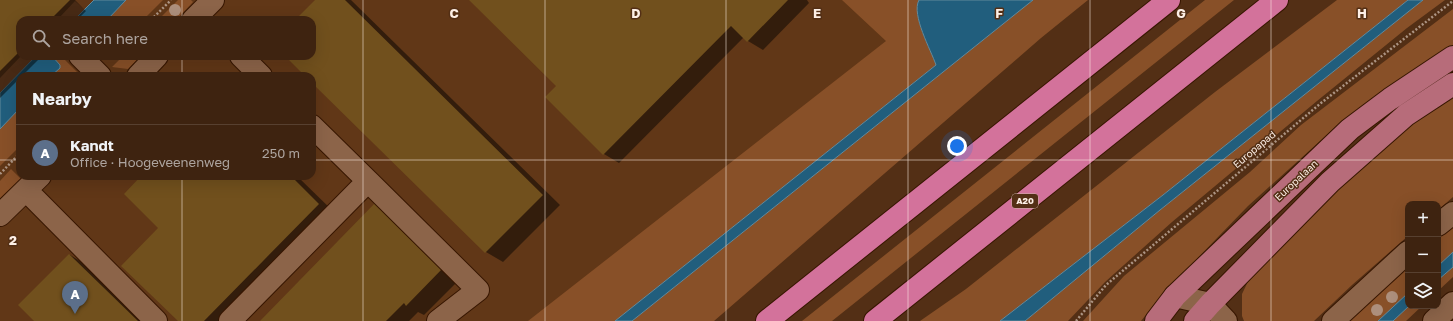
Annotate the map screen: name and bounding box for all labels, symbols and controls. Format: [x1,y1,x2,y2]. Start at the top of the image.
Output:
text: C [449,5,459,21]
text: D [631,5,641,21]
text: E [813,5,821,21]
text: F [995,5,1003,21]
text: G [1176,5,1186,21]
text: H [1357,5,1367,21]
search box [16,16,316,60]
icon: search [30,27,52,49]
text: Search here [62,29,148,47]
text: Nearby [32,88,92,109]
street label: Europapad [1230,128,1278,170]
text: Kandt [70,136,114,154]
your location [947,136,967,156]
text: A [40,145,50,161]
text: 250 m [262,145,300,161]
text: Office · Hoogeveenenweg [70,154,230,170]
street label: Europalaan [1272,157,1320,203]
road number: A20 [1012,194,1038,208]
map controls [1405,201,1441,309]
button: + [1405,201,1441,237]
text: 2 [9,232,17,248]
button: − [1405,237,1441,273]
button: layers [1405,273,1441,309]
pin: A [62,281,88,314]

